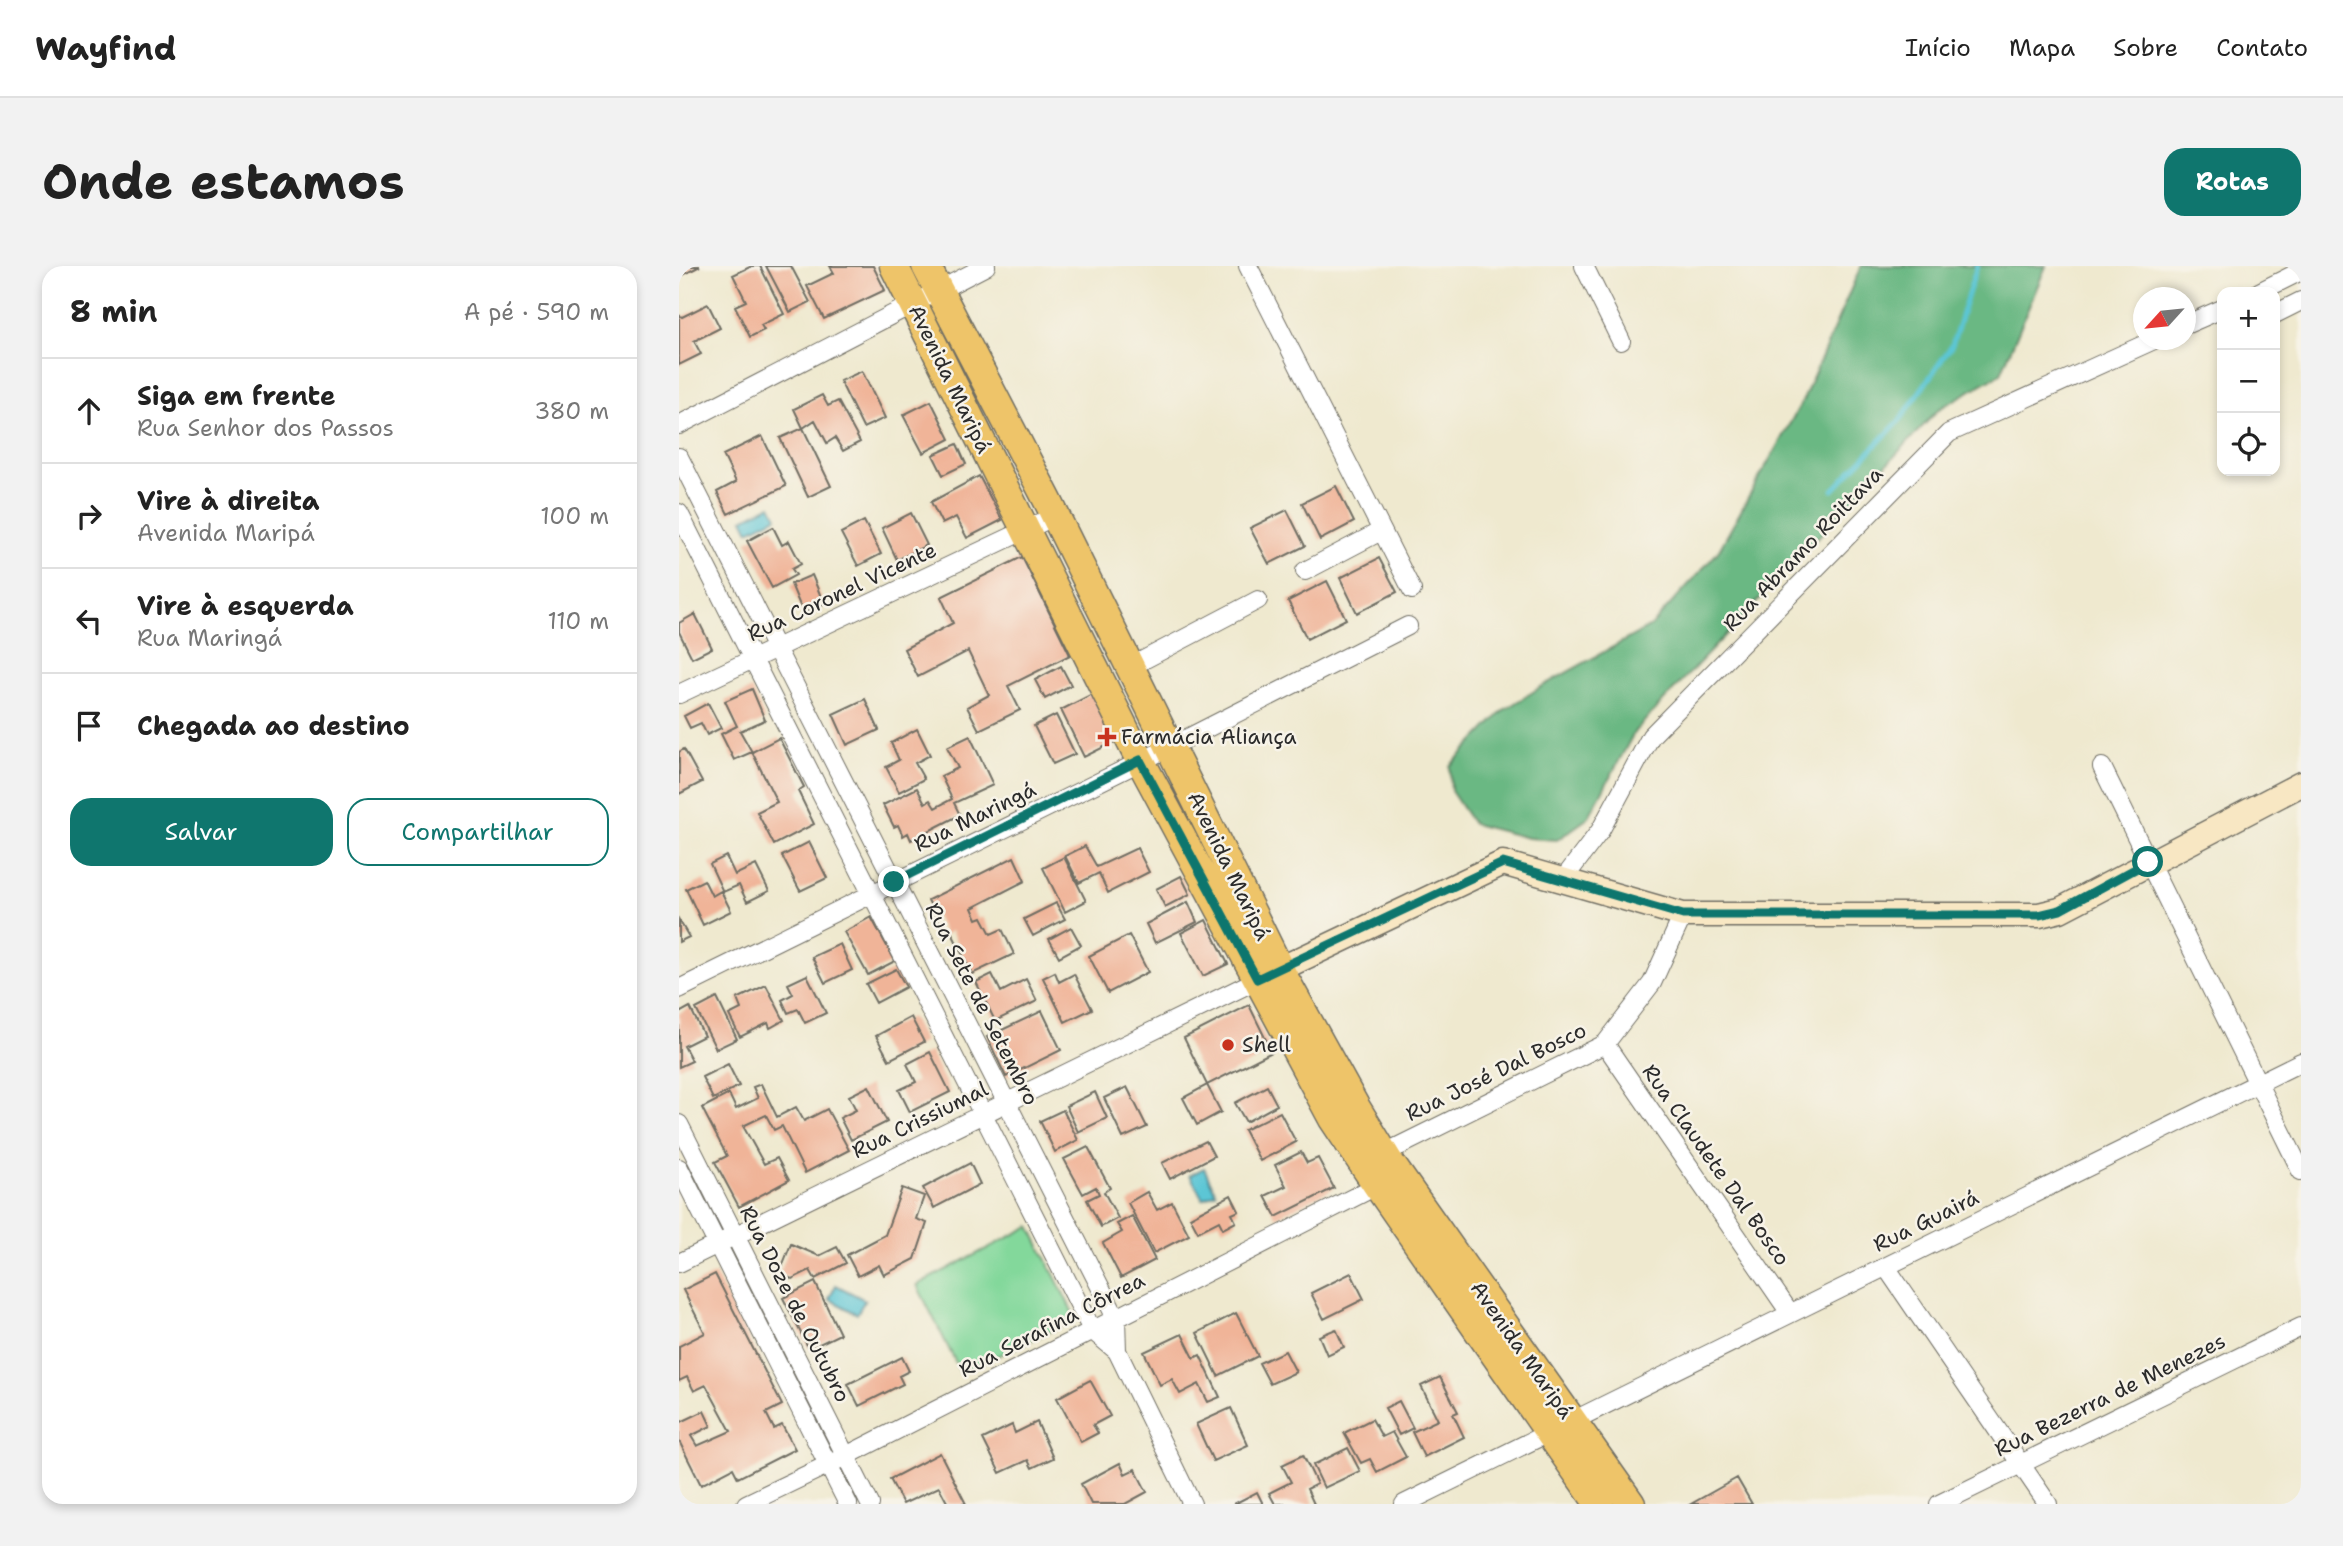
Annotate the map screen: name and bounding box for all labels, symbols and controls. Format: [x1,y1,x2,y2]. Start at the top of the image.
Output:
text: Wayfind [35,26,176,71]
text: Início [1905,32,1971,64]
text: Mapa [2009,32,2075,64]
text: Sobre [2113,32,2178,64]
text: Contato [2216,32,2308,64]
button: Rotas [2164,148,2301,216]
text: Onde estamos [42,149,405,215]
north arrow [2133,287,2196,350]
map controls [2217,287,2280,476]
button: + [2217,287,2280,350]
text: 8 min [70,291,157,332]
text: A pé · 590 m [464,297,609,327]
street label: Avenida Maripá [902,300,998,458]
button: − [2217,350,2280,413]
text: Siga em frente [137,378,336,413]
icon: ahead [70,392,108,430]
text: 380 m [534,396,609,426]
text: Rua Senhor dos Passos [137,413,394,443]
button: locate [2217,413,2280,476]
street label: Rua Abramo Roittava [1717,461,1889,637]
text: Vire à direita [137,483,319,518]
icon: right [70,497,108,535]
text: 100 m [540,501,609,531]
text: Avenida Maripá [137,518,315,548]
street label: Rua Coronel Vicente [743,536,941,648]
text: Vire à esquerda [137,588,354,623]
icon: left [70,602,108,640]
text: 110 m [547,606,609,636]
text: Rua Maringá [137,623,282,653]
icon: arrive [70,707,108,745]
text: Chegada ao destino [137,708,410,743]
place label: Farmácia Aliança [1121,723,1297,751]
marker: Farmácia Aliança [1099,729,1115,745]
street label: Rua Maringá [909,775,1041,859]
street label: Avenida Maripá [1181,787,1277,945]
button: Salvar [70,798,333,866]
button: Compartilhar [347,798,609,866]
route start [2132,846,2163,877]
route end [878,866,909,897]
street label: Rua Sete de Setembro [919,898,1045,1110]
street label: Rua José Dal Bosco [1401,1016,1591,1128]
place label: Shell [1242,1031,1291,1059]
marker: Shell [1220,1037,1236,1053]
street label: Rua Claudete Dal Bosco [1636,1059,1796,1271]
street label: Rua Crissiumal [847,1075,993,1165]
street label: Rua Guairá [1869,1183,1983,1259]
street label: Rua Doze de Outubro [733,1201,857,1407]
street label: Rua Serafina Côrrea [954,1266,1150,1384]
street label: Avenida Maripá [1464,1276,1580,1424]
street label: Rua Bezerra de Menezes [1990,1327,2230,1463]

